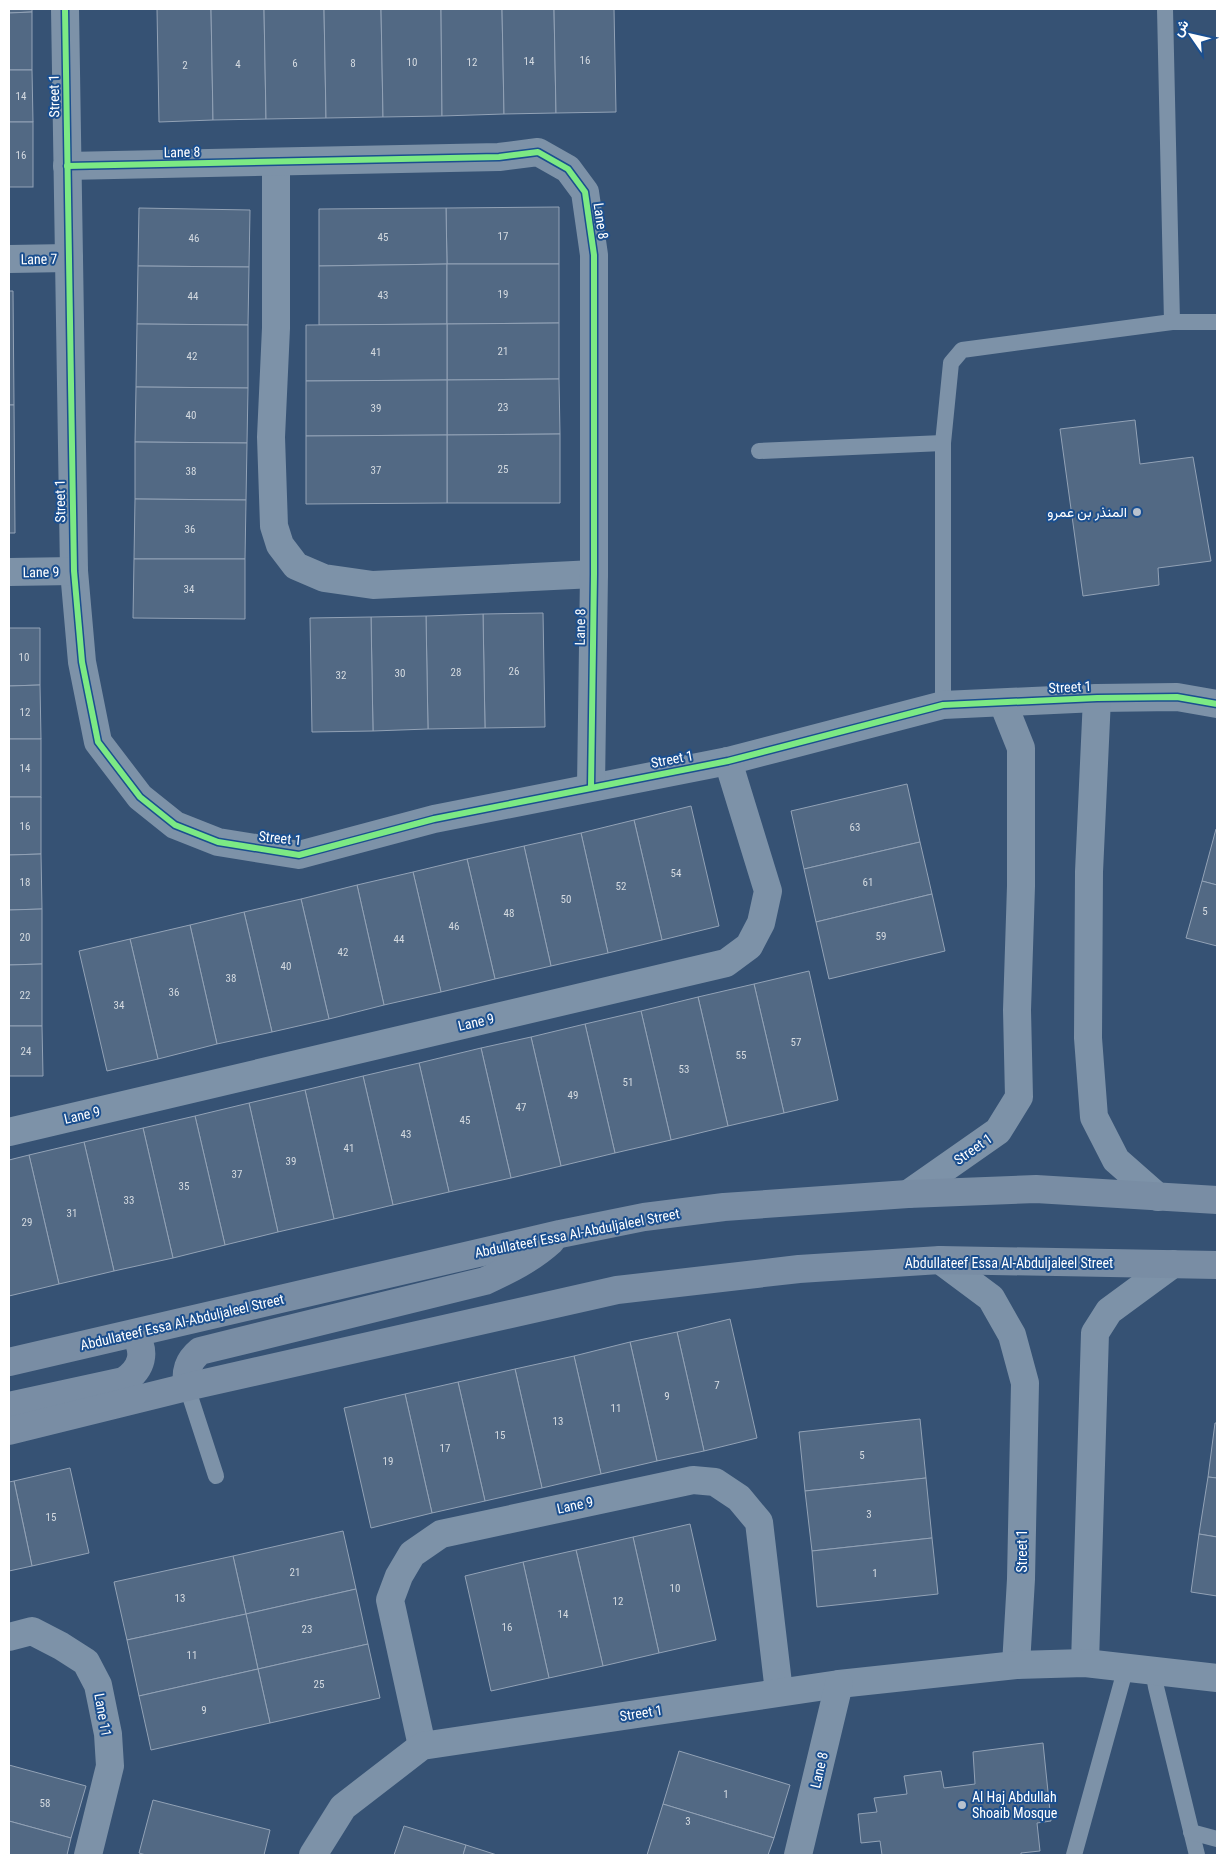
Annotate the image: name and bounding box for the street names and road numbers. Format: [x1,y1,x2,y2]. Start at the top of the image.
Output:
street label: Street 1 [46,74,62,118]
street label: Lane 8 [163,144,201,160]
street label: Lane 8 [591,202,611,240]
street label: Lane 7 [20,251,58,267]
street label: Street 1 [52,479,68,523]
street label: Lane 9 [22,564,60,580]
street label: Lane 8 [572,608,588,646]
street label: Street 1 [1048,678,1092,696]
street label: Street 1 [649,747,695,771]
street label: Street 1 [258,828,302,848]
street label: Lane 9 [456,1010,496,1034]
street label: Lane 9 [62,1103,102,1127]
street label: Street 1 [951,1130,995,1168]
street label: Abdullateef Essa Al-Abduljaleel Street [473,1205,681,1261]
street label: Abdullateef Essa Al-Abduljaleel Street [905,1255,1113,1271]
street label: Abdullateef Essa Al-Abduljaleel Street [79,1291,285,1353]
street label: Lane 9 [555,1493,595,1517]
street label: Street 1 [1014,1530,1030,1572]
street label: Lane 11 [91,1692,115,1738]
street label: Street 1 [619,1702,663,1724]
street label: Lane 8 [807,1750,831,1790]

